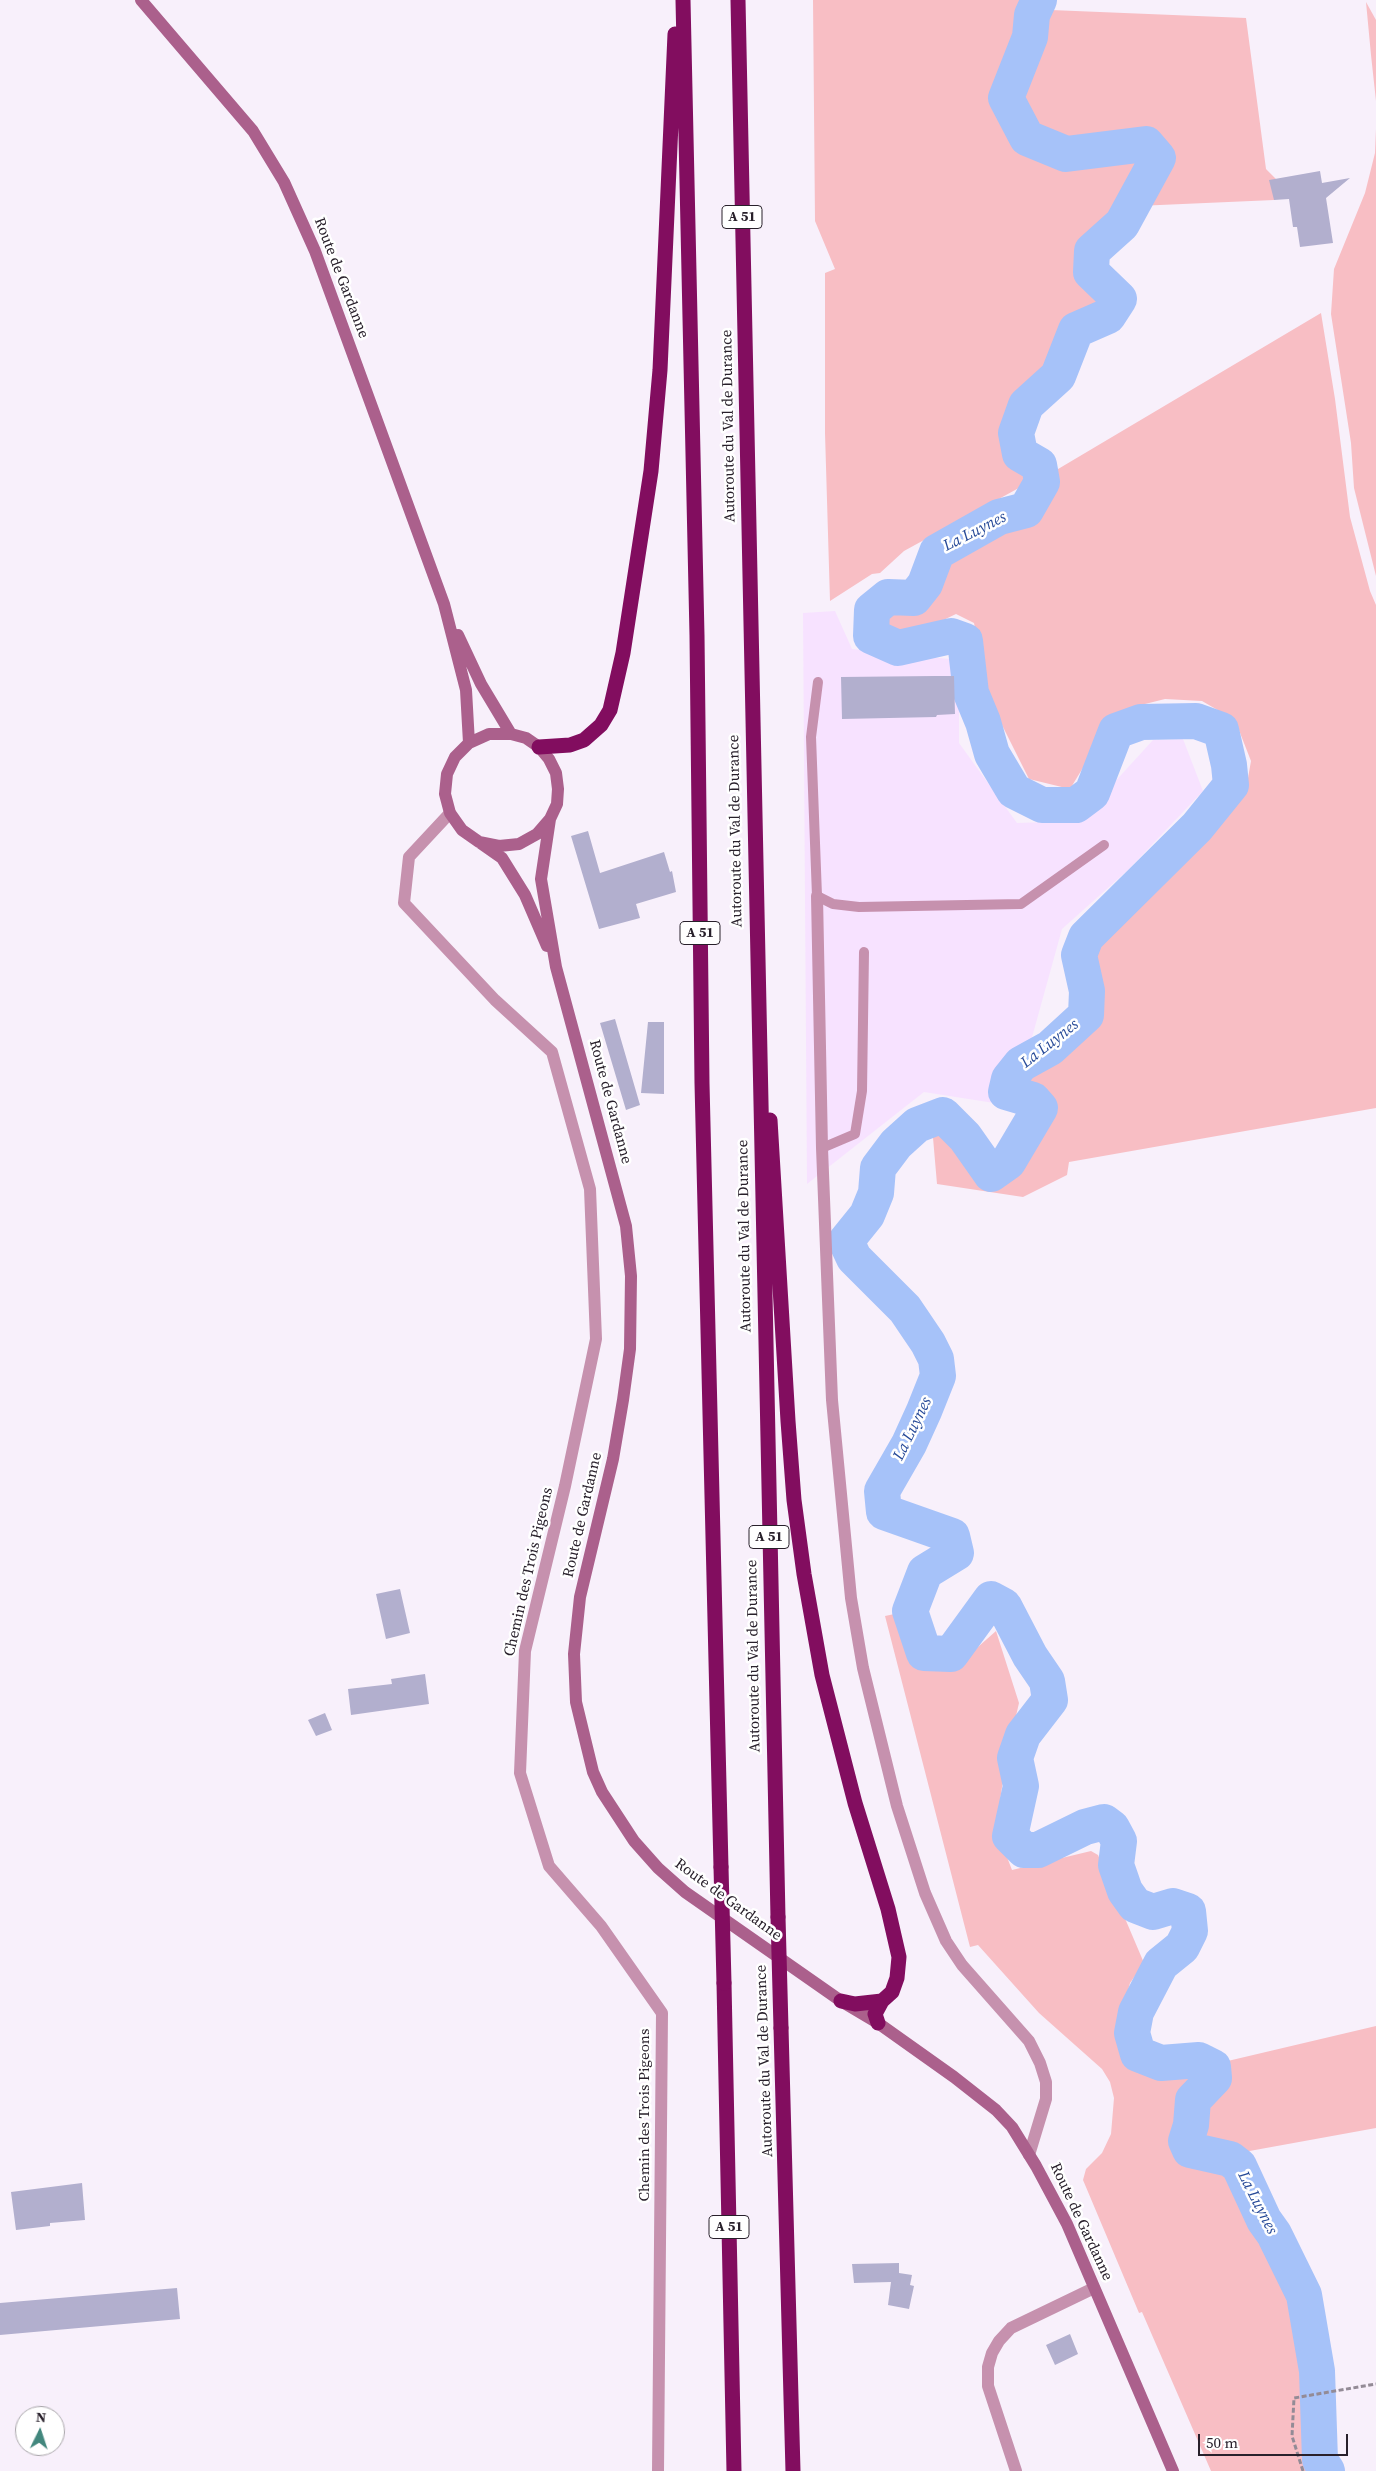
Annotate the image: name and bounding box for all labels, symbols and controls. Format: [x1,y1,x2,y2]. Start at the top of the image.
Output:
road number: A 51 [722,206,762,228]
street label: Route de Gardanne [310,215,372,341]
street label: Autoroute du Val de Durance [718,330,740,522]
water label: La Luynes [940,508,1010,556]
street label: Autoroute du Val de Durance [725,735,747,927]
road number: A 51 [680,921,720,944]
water label: La Luynes [1017,1016,1083,1072]
street label: Route de Gardanne [585,1038,635,1166]
street label: Autoroute du Val de Durance [734,1140,756,1332]
water label: La Luynes [889,1394,937,1464]
street label: Route de Gardanne [560,1451,606,1579]
street label: Chemin des Trois Pigeons [501,1486,557,1658]
road number: A 51 [749,1525,789,1548]
street label: Autoroute du Val de Durance [743,1560,765,1752]
street label: Route de Gardanne [671,1855,785,1945]
street label: Autoroute du Val de Durance [753,1964,777,2158]
street label: Chemin des Trois Pigeons [636,2029,654,2201]
street label: Route de Gardanne [1046,2160,1116,2284]
water label: La Luynes [1233,2168,1281,2238]
road number: A 51 [709,2216,749,2238]
north arrow [15,2406,65,2456]
text: N [35,2407,47,2427]
scale bar [1201,2424,1351,2456]
text: 50 m [1206,2432,1238,2453]

